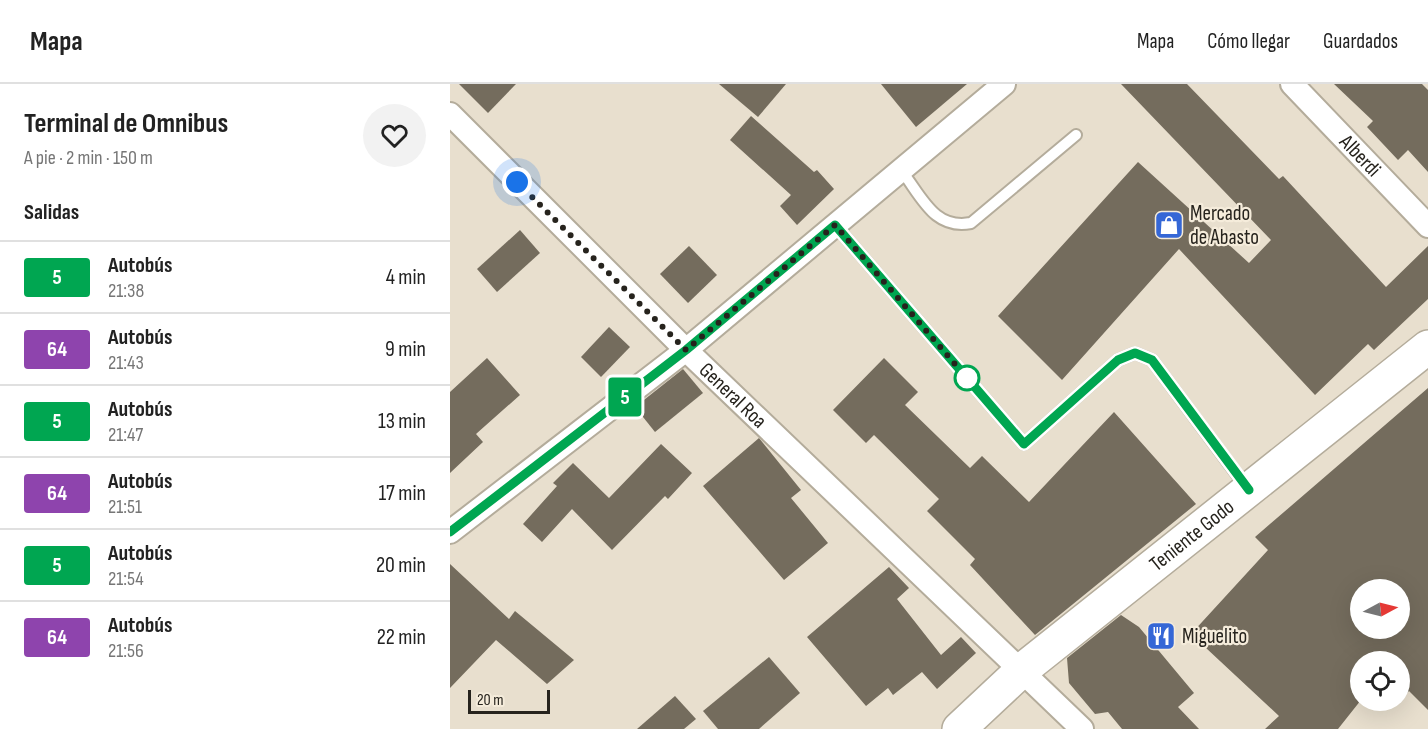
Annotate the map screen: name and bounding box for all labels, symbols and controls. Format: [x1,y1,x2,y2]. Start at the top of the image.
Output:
text: Mapa [30,25,83,58]
text: Mapa [1137,29,1174,54]
text: Cómo llegar [1207,29,1290,54]
text: Guardados [1323,29,1398,54]
button: heart [363,104,426,167]
text: Terminal de Omnibus [24,107,228,140]
street label: Alberdi [1334,129,1386,182]
text: A pie · 2 min · 150 m [24,146,153,170]
your location [502,167,532,197]
text: Salidas [24,199,79,226]
place label: Mercado de Abasto [1190,201,1259,250]
shop icon: Mercado de Abasto [1153,209,1185,241]
text: Autobús [108,252,172,279]
text: 4 min [386,264,426,291]
text: 5 [52,265,62,290]
text: 21:38 [108,279,144,303]
text: Autobús [108,324,172,351]
text: 9 min [385,336,426,363]
text: 64 [47,337,67,362]
text: 21:43 [108,351,144,375]
street label: General Roa [694,357,772,433]
unlabelled marker [954,365,980,391]
line badge: 5 [606,378,645,416]
text: 5 [620,385,630,410]
text: Autobús [108,396,172,423]
text: 13 min [378,408,426,435]
text: 5 [52,409,62,434]
text: 21:47 [108,423,143,447]
text: Autobús [108,468,172,495]
text: 17 min [378,480,426,507]
text: 64 [47,481,67,506]
street label: Teniente Godo [1144,494,1239,576]
text: 21:51 [108,495,142,519]
text: Autobús [108,540,172,567]
text: 20 min [376,552,426,579]
text: 5 [52,553,62,578]
text: 21:54 [108,567,144,591]
north arrow [1350,579,1410,639]
map controls [1350,579,1410,711]
text: Autobús [108,612,172,639]
restaurant icon: Miguelito [1145,620,1177,652]
text: 22 min [377,624,426,651]
place label: Miguelito [1182,624,1247,649]
text: 64 [47,625,67,650]
text: 21:56 [108,639,144,663]
button: locate [1350,651,1410,711]
scale bar [468,687,550,714]
text: 20 m [477,691,504,710]

